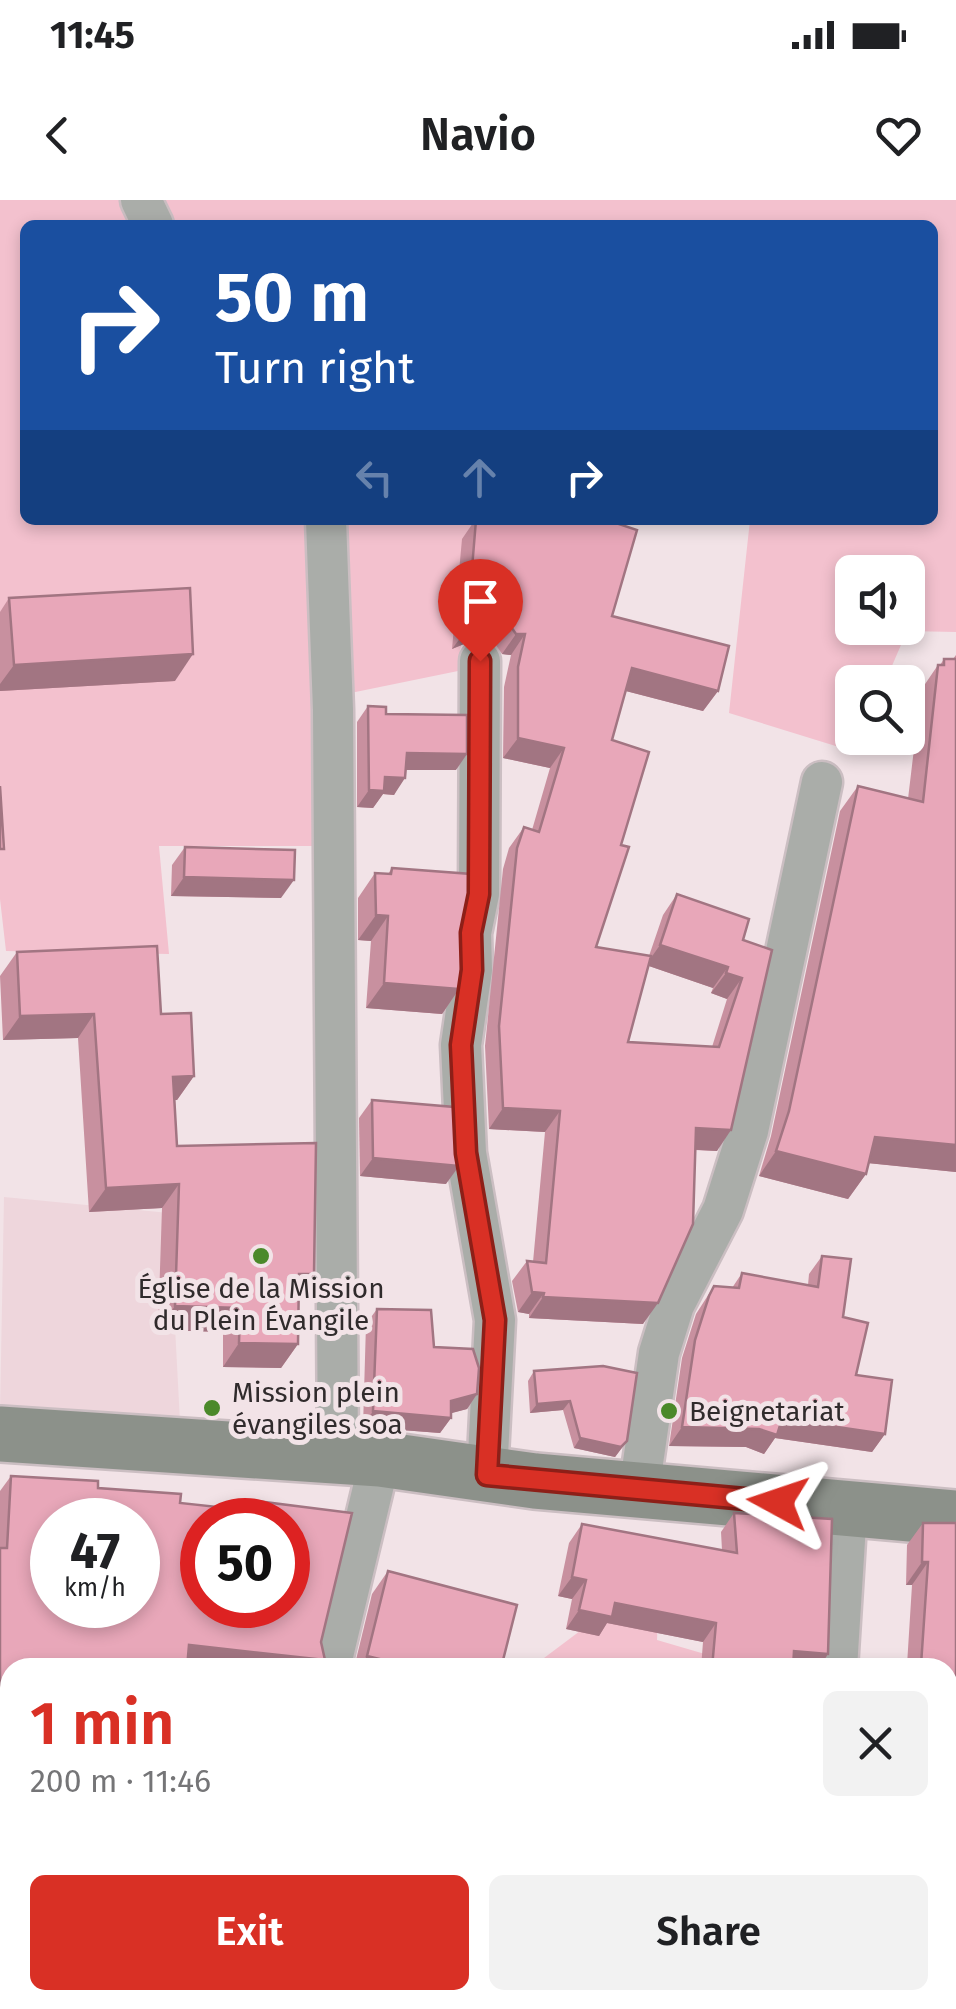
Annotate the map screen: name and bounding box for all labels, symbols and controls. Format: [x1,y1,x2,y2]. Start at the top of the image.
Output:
text: 11:45 [50,12,135,58]
icon: back [30,108,85,163]
text: Navio [420,108,536,162]
icon: heart [871,108,926,163]
text: 50 m [215,256,369,340]
icon: right [50,260,180,390]
text: Turn right [215,341,414,395]
icon: left [347,450,402,505]
icon: ahead [452,450,507,505]
icon: right [557,450,612,505]
map controls [835,555,925,755]
button: sound [835,555,925,645]
pin [438,559,523,662]
icon: arrive [453,574,508,629]
button: search [835,665,925,755]
marker: Église de la Mission du Plein Évangile [250,1245,272,1267]
place label: Église de la Mission du Plein Évangile [137,1272,385,1337]
place label: Mission plein évangiles soa [232,1376,403,1441]
place label: Beignetariat [689,1395,845,1428]
marker: Mission plein évangiles soa [201,1397,223,1419]
marker: Beignetariat [658,1400,680,1422]
position arrow [726,1450,830,1554]
speed limit sign: 50 [180,1498,310,1628]
text: 47 [70,1521,120,1581]
text: km/h [64,1573,126,1603]
text: 1 min [30,1688,175,1760]
button: close [823,1691,928,1796]
text: 200 m · 11:46 [30,1762,211,1800]
button: Exit [30,1875,469,1990]
button: Share [489,1875,928,1990]

